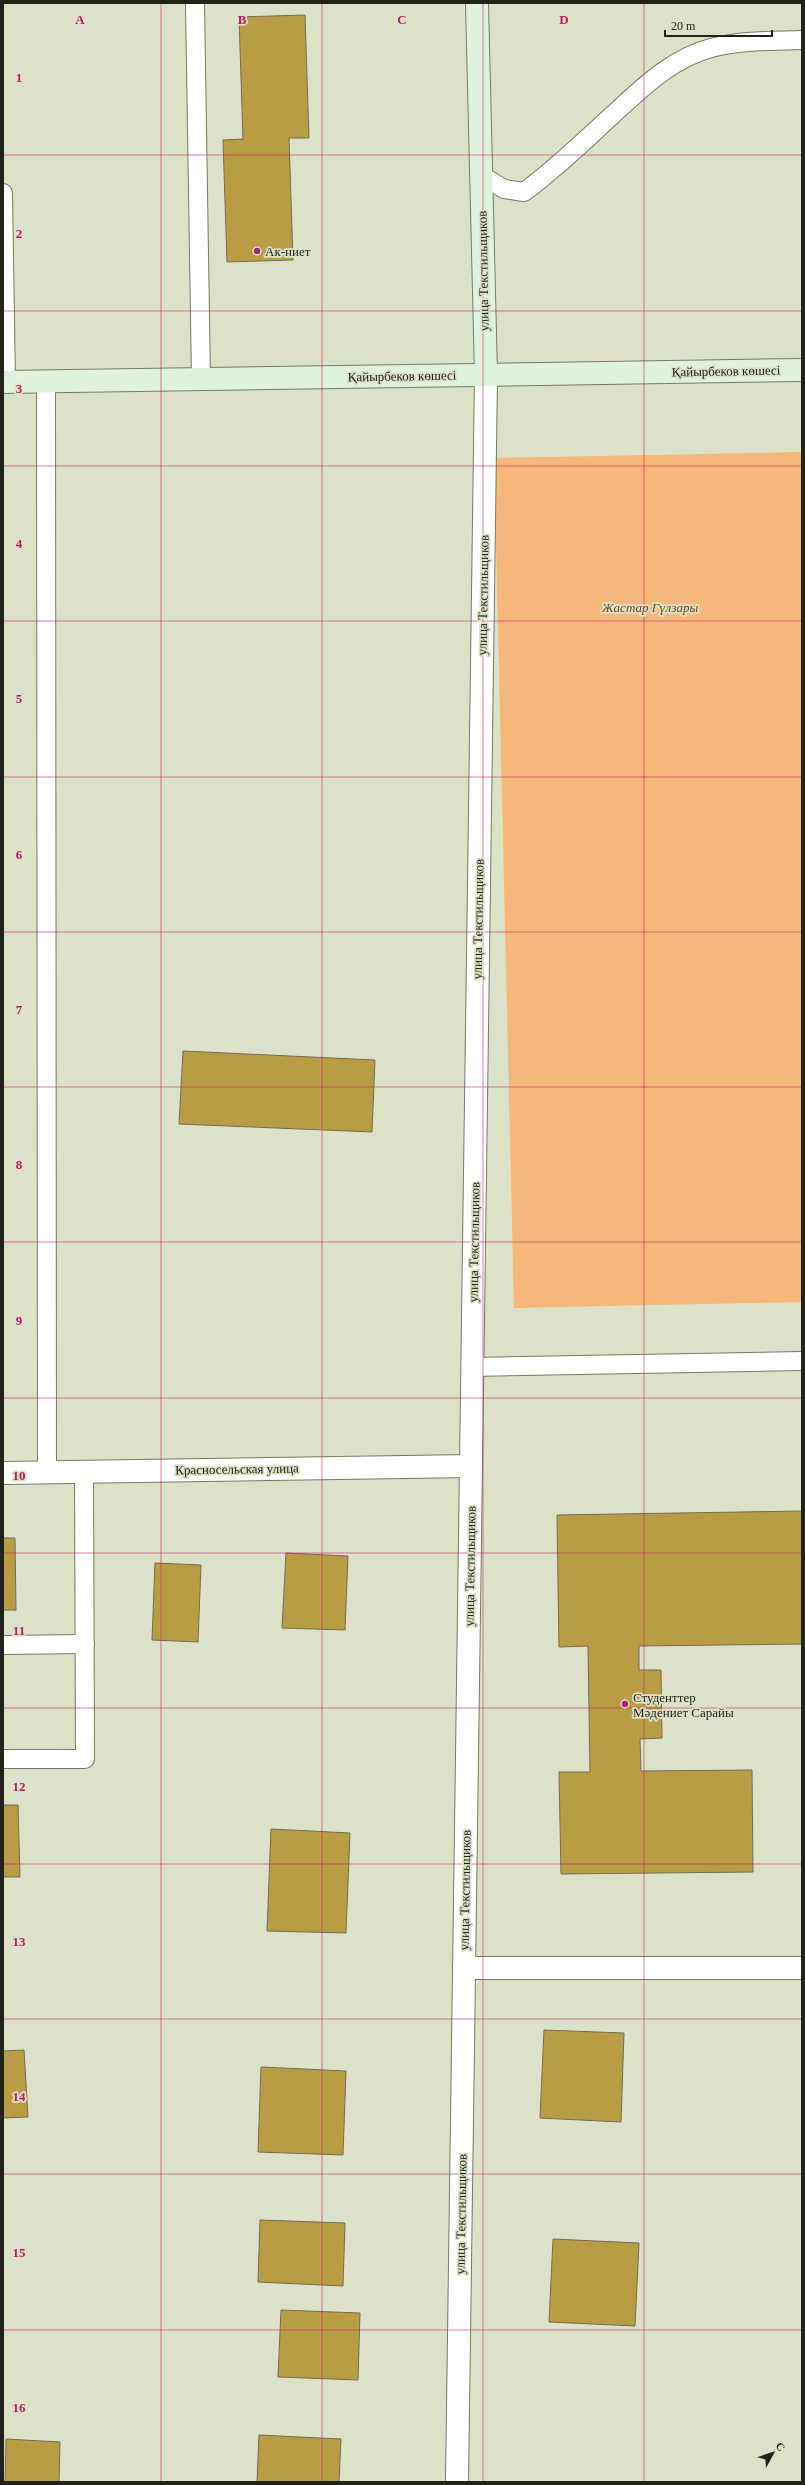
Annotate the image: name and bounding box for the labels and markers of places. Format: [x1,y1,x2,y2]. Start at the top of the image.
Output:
place label: Ак-ниет [265,244,311,259]
marker: Ак-ниет [252,246,262,256]
place label: Студенттер Мәдениет Сарайы [633,1690,734,1720]
marker: Студенттер Мәдениет Сарайы [620,1699,630,1709]

